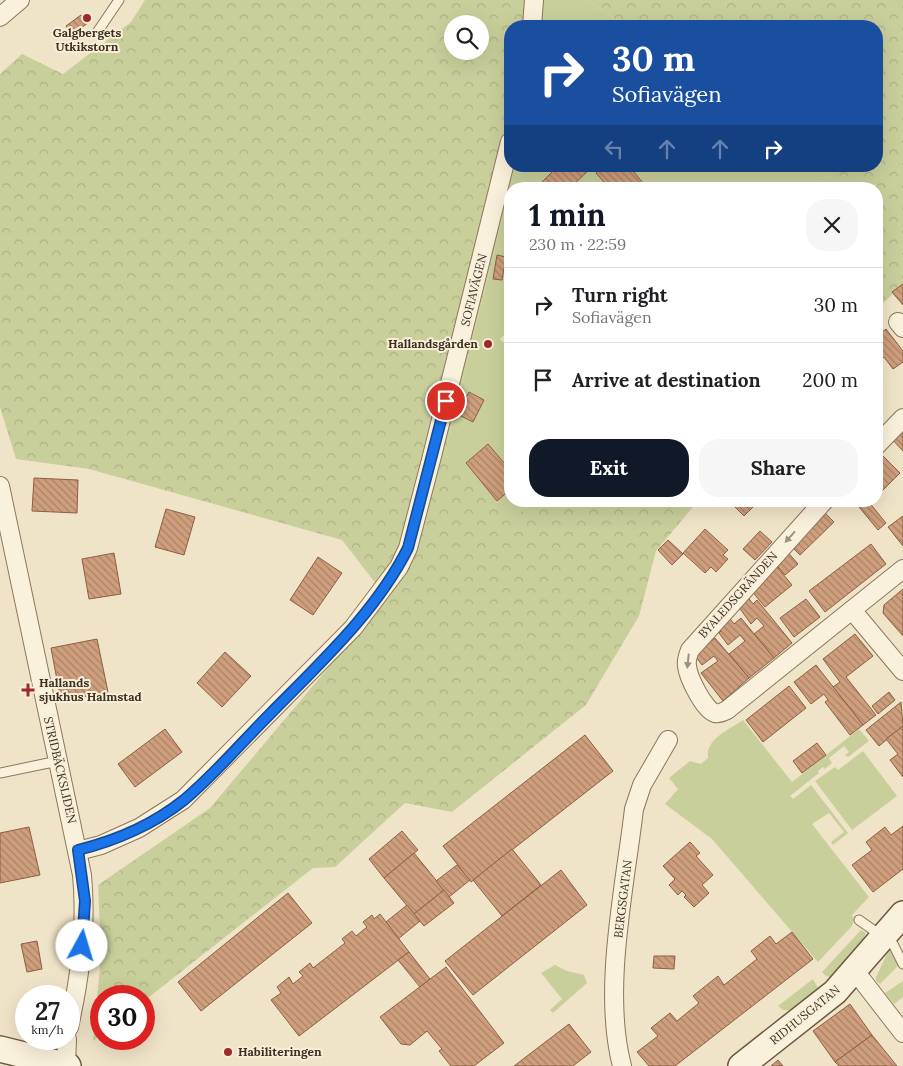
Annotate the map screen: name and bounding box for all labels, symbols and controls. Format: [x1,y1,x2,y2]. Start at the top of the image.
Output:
marker: Galgbergets Utkikstorn [81,12,93,24]
map controls [444,15,489,60]
button: search [444,15,489,60]
place label: Galgbergets Utkikstorn [53,25,121,54]
text: 30 m [612,36,695,81]
icon: right [529,40,594,105]
text: Sofiavägen [612,80,722,108]
icon: left [600,135,628,163]
icon: ahead [653,135,681,163]
icon: ahead [706,135,734,163]
icon: right [759,135,787,163]
text: 1 min [529,196,606,234]
button: close [806,199,858,251]
text: 230 m · 22:59 [529,234,626,254]
street label: SOFIAVÄGEN [457,252,490,328]
text: Turn right [572,283,668,307]
icon: right [529,291,557,319]
text: 30 m [814,293,858,317]
text: Sofiavägen [572,307,652,327]
place label: Hallandsgården [388,336,478,351]
marker: Hallandsgården [482,338,494,350]
icon: arrive [529,366,557,394]
text: Arrive at destination [572,368,761,392]
text: 200 m [802,368,858,392]
pin [425,380,467,422]
icon: arrive [432,387,460,415]
button: Exit [529,439,689,497]
button: Share [699,439,858,497]
one-way arrow [785,530,796,543]
street label: BYALEDSGRÄNDEN [695,548,780,641]
one-way arrow [684,653,692,669]
place label: Hallands sjukhus Halmstad [39,675,142,704]
marker: Hallands sjukhus Halmstad [21,683,35,697]
street label: STRIDBÄCKSLIDEN [41,715,80,825]
street label: BERGSGATAN [610,859,635,939]
position arrow [55,919,107,971]
street label: RIDHUSGATAN [767,982,843,1047]
speed limit sign: 30 [90,985,155,1050]
text: 27 [35,995,60,1027]
text: km/h [31,1022,64,1037]
place label: Habiliteringen [238,1044,322,1059]
marker: Habiliteringen [222,1046,234,1058]

